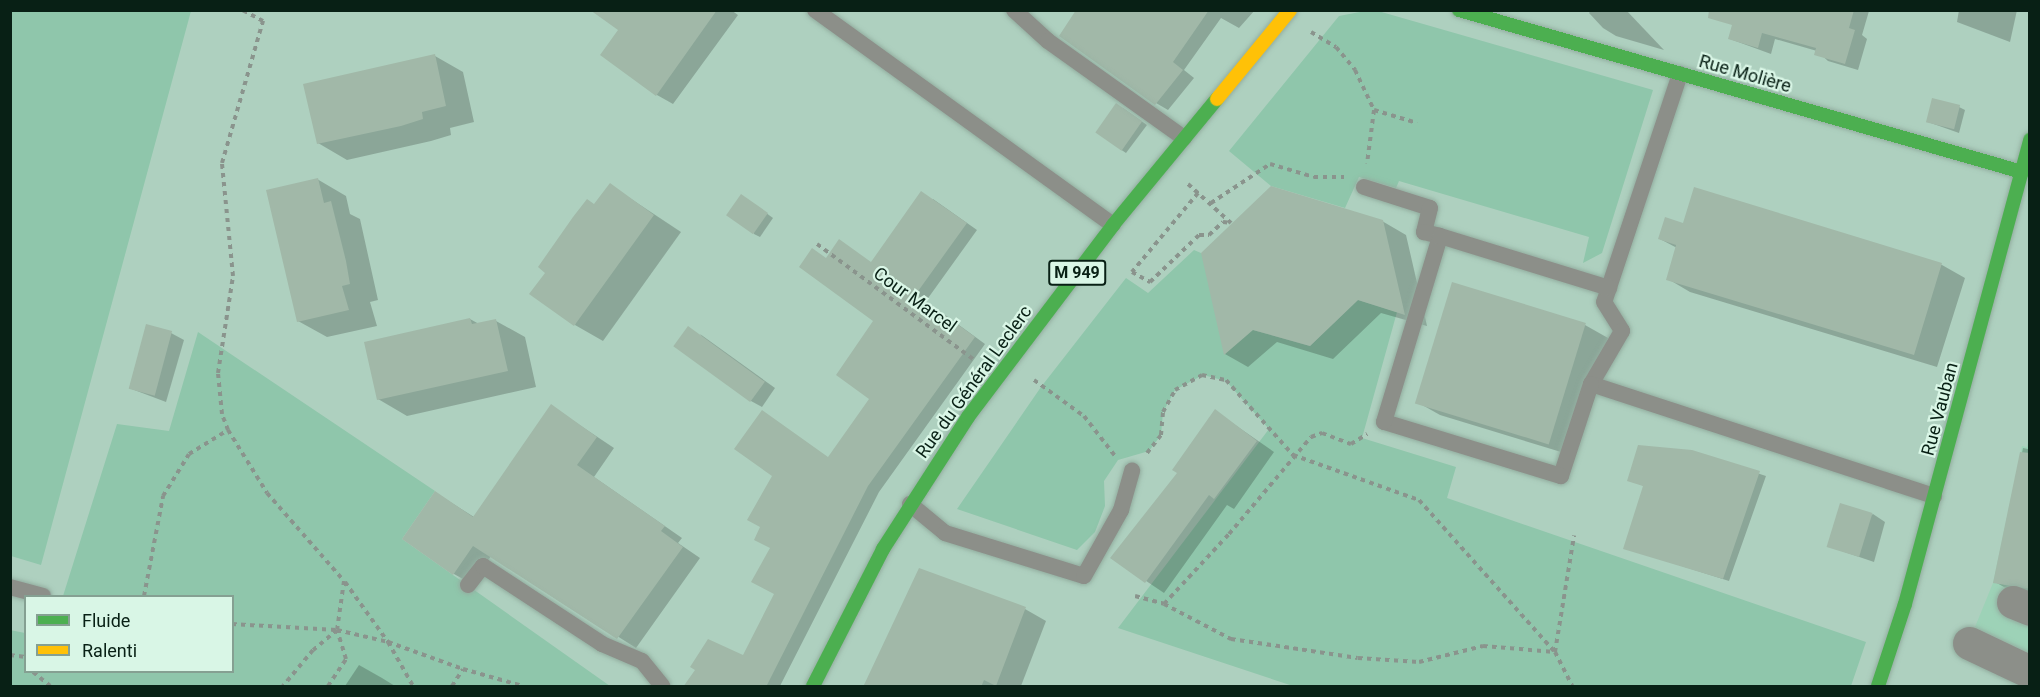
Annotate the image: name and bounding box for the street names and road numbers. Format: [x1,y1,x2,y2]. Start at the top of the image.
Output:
street label: Rue Molière [1696,51,1794,97]
road number: M 949 [1047,260,1107,286]
street label: Cour Marcel [869,263,961,337]
street label: Rue du Général Leclerc [911,302,1037,462]
street label: Rue Vauban [1917,360,1963,458]

